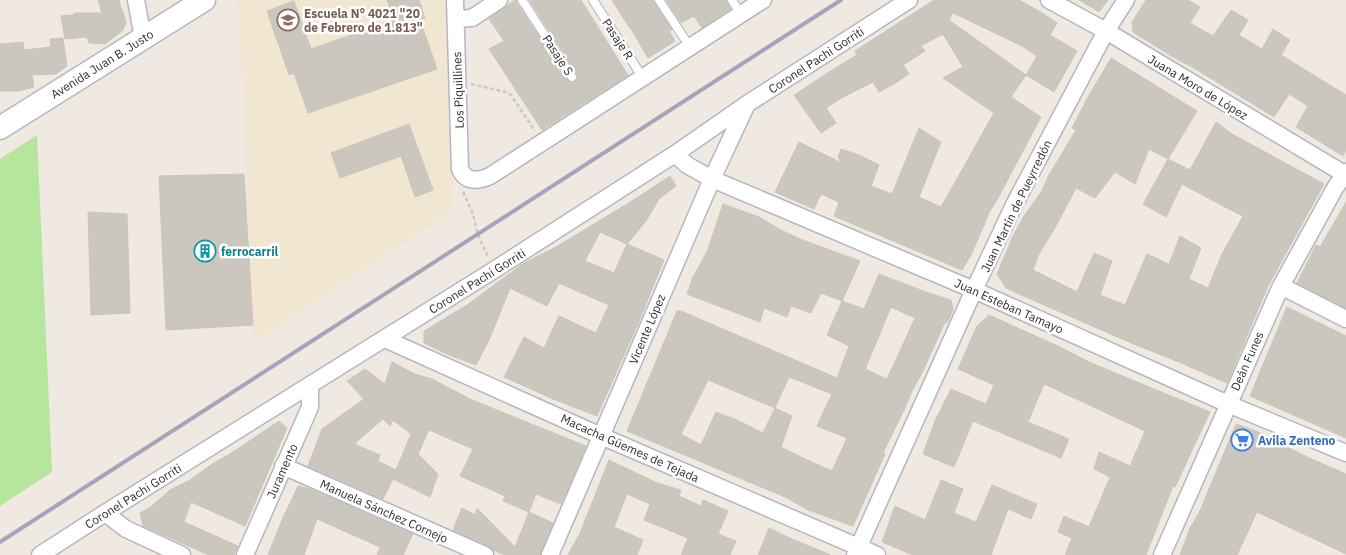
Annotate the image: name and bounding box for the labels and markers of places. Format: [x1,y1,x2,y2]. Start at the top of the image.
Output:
place label: Escuela N° 4021 "20 de Febrero de 1.813" [304,6,423,35]
school or university icon: Escuela N° 4021 "20 de Febrero de 1.813" [276,8,300,32]
building icon: ferrocarril [193,239,217,263]
place label: ferrocarril [221,244,279,259]
supermarket icon: Avila Zenteno [1230,428,1254,452]
place label: Avila Zenteno [1258,433,1336,448]

